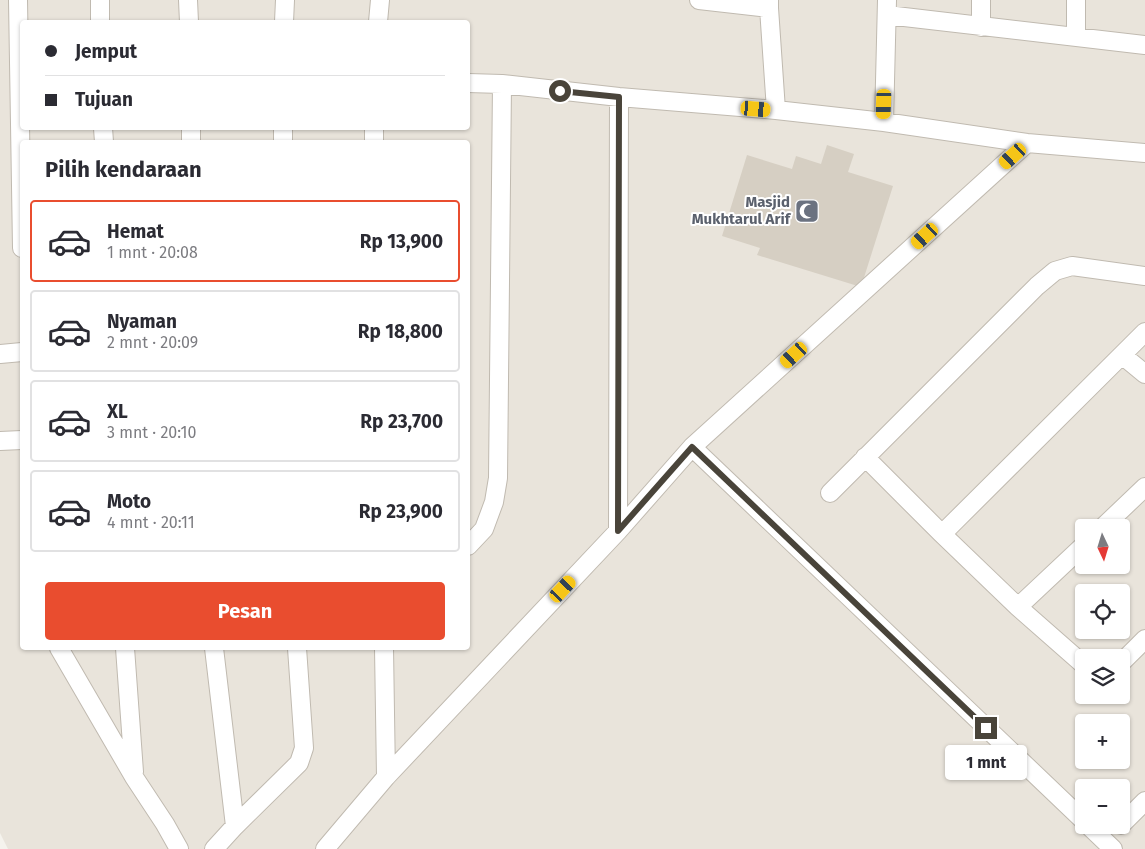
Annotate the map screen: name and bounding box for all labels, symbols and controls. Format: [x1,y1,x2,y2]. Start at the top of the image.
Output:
text: Jemput [75,40,137,63]
route start [549,80,571,102]
text: Tujuan [75,88,133,111]
car [875,89,892,119]
car [740,100,771,118]
car [996,140,1029,172]
text: Pilih kendaraan [45,156,202,183]
place label: Masjid Mukhtarul Arif [692,193,792,228]
mosque icon: Masjid Mukhtarul Arif [794,198,820,224]
icon: car [47,219,92,264]
text: Hemat [107,220,164,243]
car [908,220,941,252]
text: Rp 13,900 [360,230,443,253]
text: 1 mnt · 20:08 [107,243,198,262]
icon: car [47,309,92,354]
text: Nyaman [107,310,177,333]
text: Rp 18,800 [358,320,443,343]
text: 2 mnt · 20:09 [107,333,198,352]
car [777,339,810,371]
icon: car [47,399,92,444]
text: XL [107,400,128,423]
text: Rp 23,700 [360,410,443,433]
text: 3 mnt · 20:10 [107,423,196,442]
icon: car [47,489,92,534]
text: Moto [107,490,151,513]
text: Rp 23,900 [359,500,443,523]
text: 4 mnt · 20:11 [107,513,195,532]
north arrow [1075,519,1130,574]
map controls [1075,519,1130,834]
car [547,573,578,605]
button: Pesan [45,582,445,640]
button: locate [1075,584,1130,639]
button: layers [1075,649,1130,704]
button: + [1075,714,1130,769]
route end [975,717,997,739]
callout: 1 mnt [945,746,1027,780]
text: 1 mnt [966,753,1006,772]
button: − [1075,779,1130,834]

